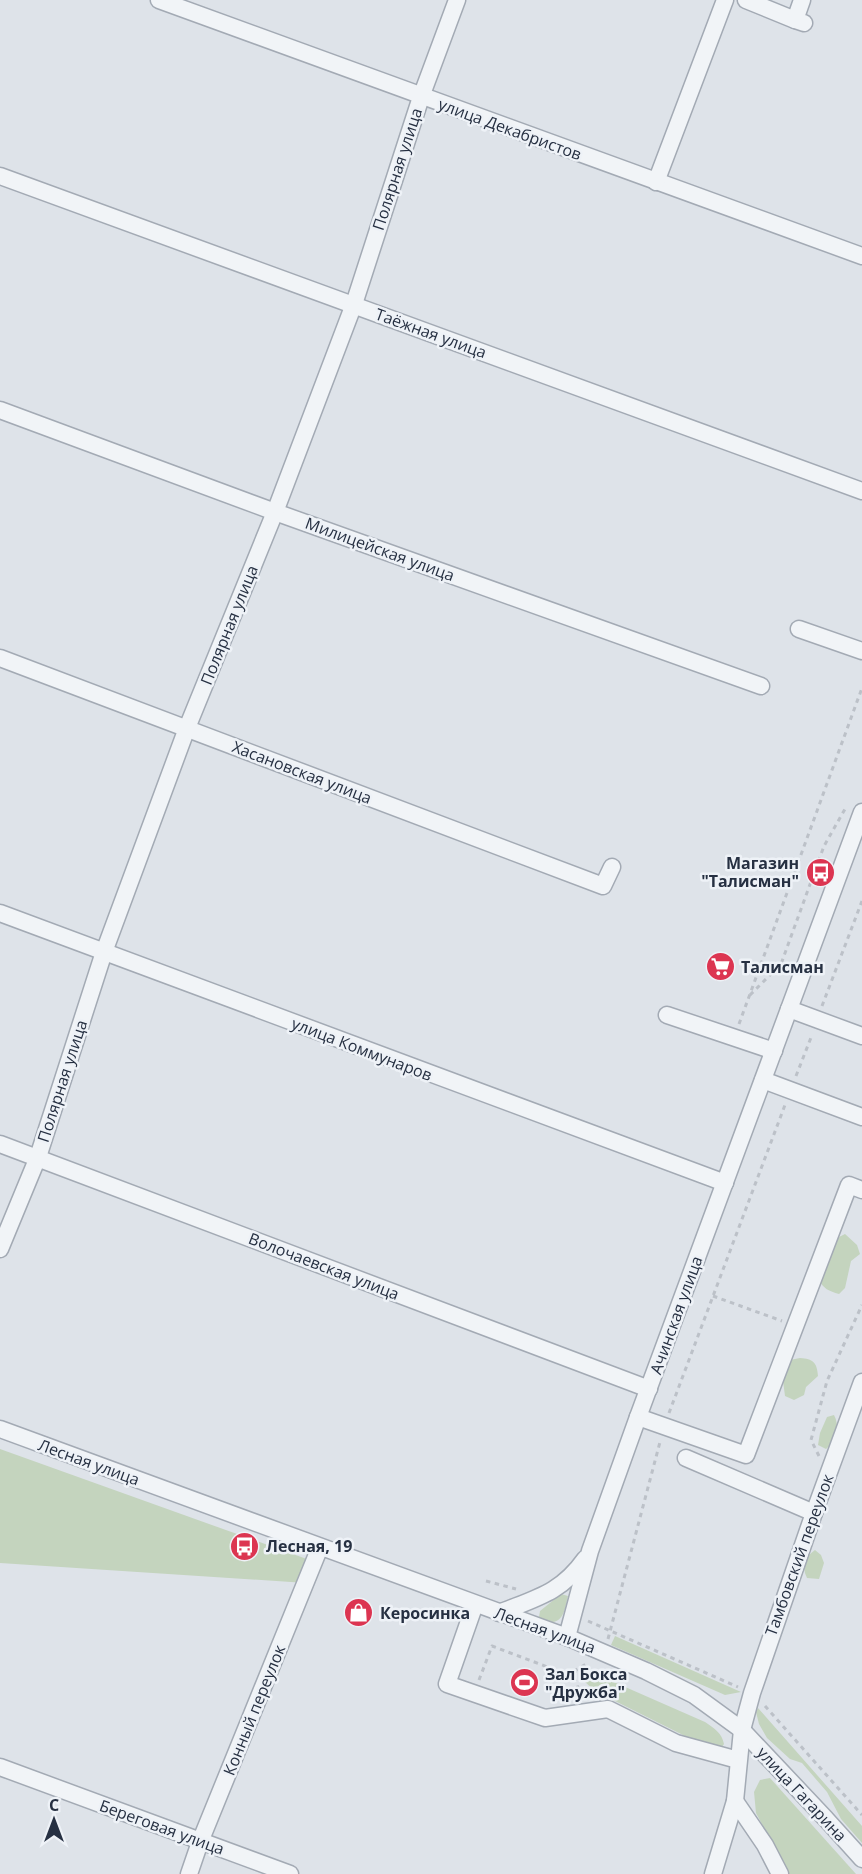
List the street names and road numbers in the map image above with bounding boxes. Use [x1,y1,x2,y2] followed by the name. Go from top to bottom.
[435,93,585,165] street label: улица Декабристов
[367,105,427,233] street label: Полярная улица
[372,303,490,363] street label: Таёжная улица
[302,512,458,586] street label: Милицейская улица
[195,562,263,688] street label: Полярная улица
[229,735,375,809] street label: Хасановская улица
[289,1012,435,1086] street label: улица Коммунаров
[32,1017,92,1145] street label: Полярная улица
[246,1227,402,1305] street label: Волочаевская улица
[644,1253,708,1377] street label: Ачинская улица
[35,1434,143,1490] street label: Лесная улица
[759,1470,839,1639] street label: Тамбовский переулок
[491,1602,599,1658] street label: Лесная улица
[218,1641,291,1779] street label: Конный переулок
[752,1742,852,1846] street label: улица Гагарина
[96,1794,228,1860] street label: Береговая улица

